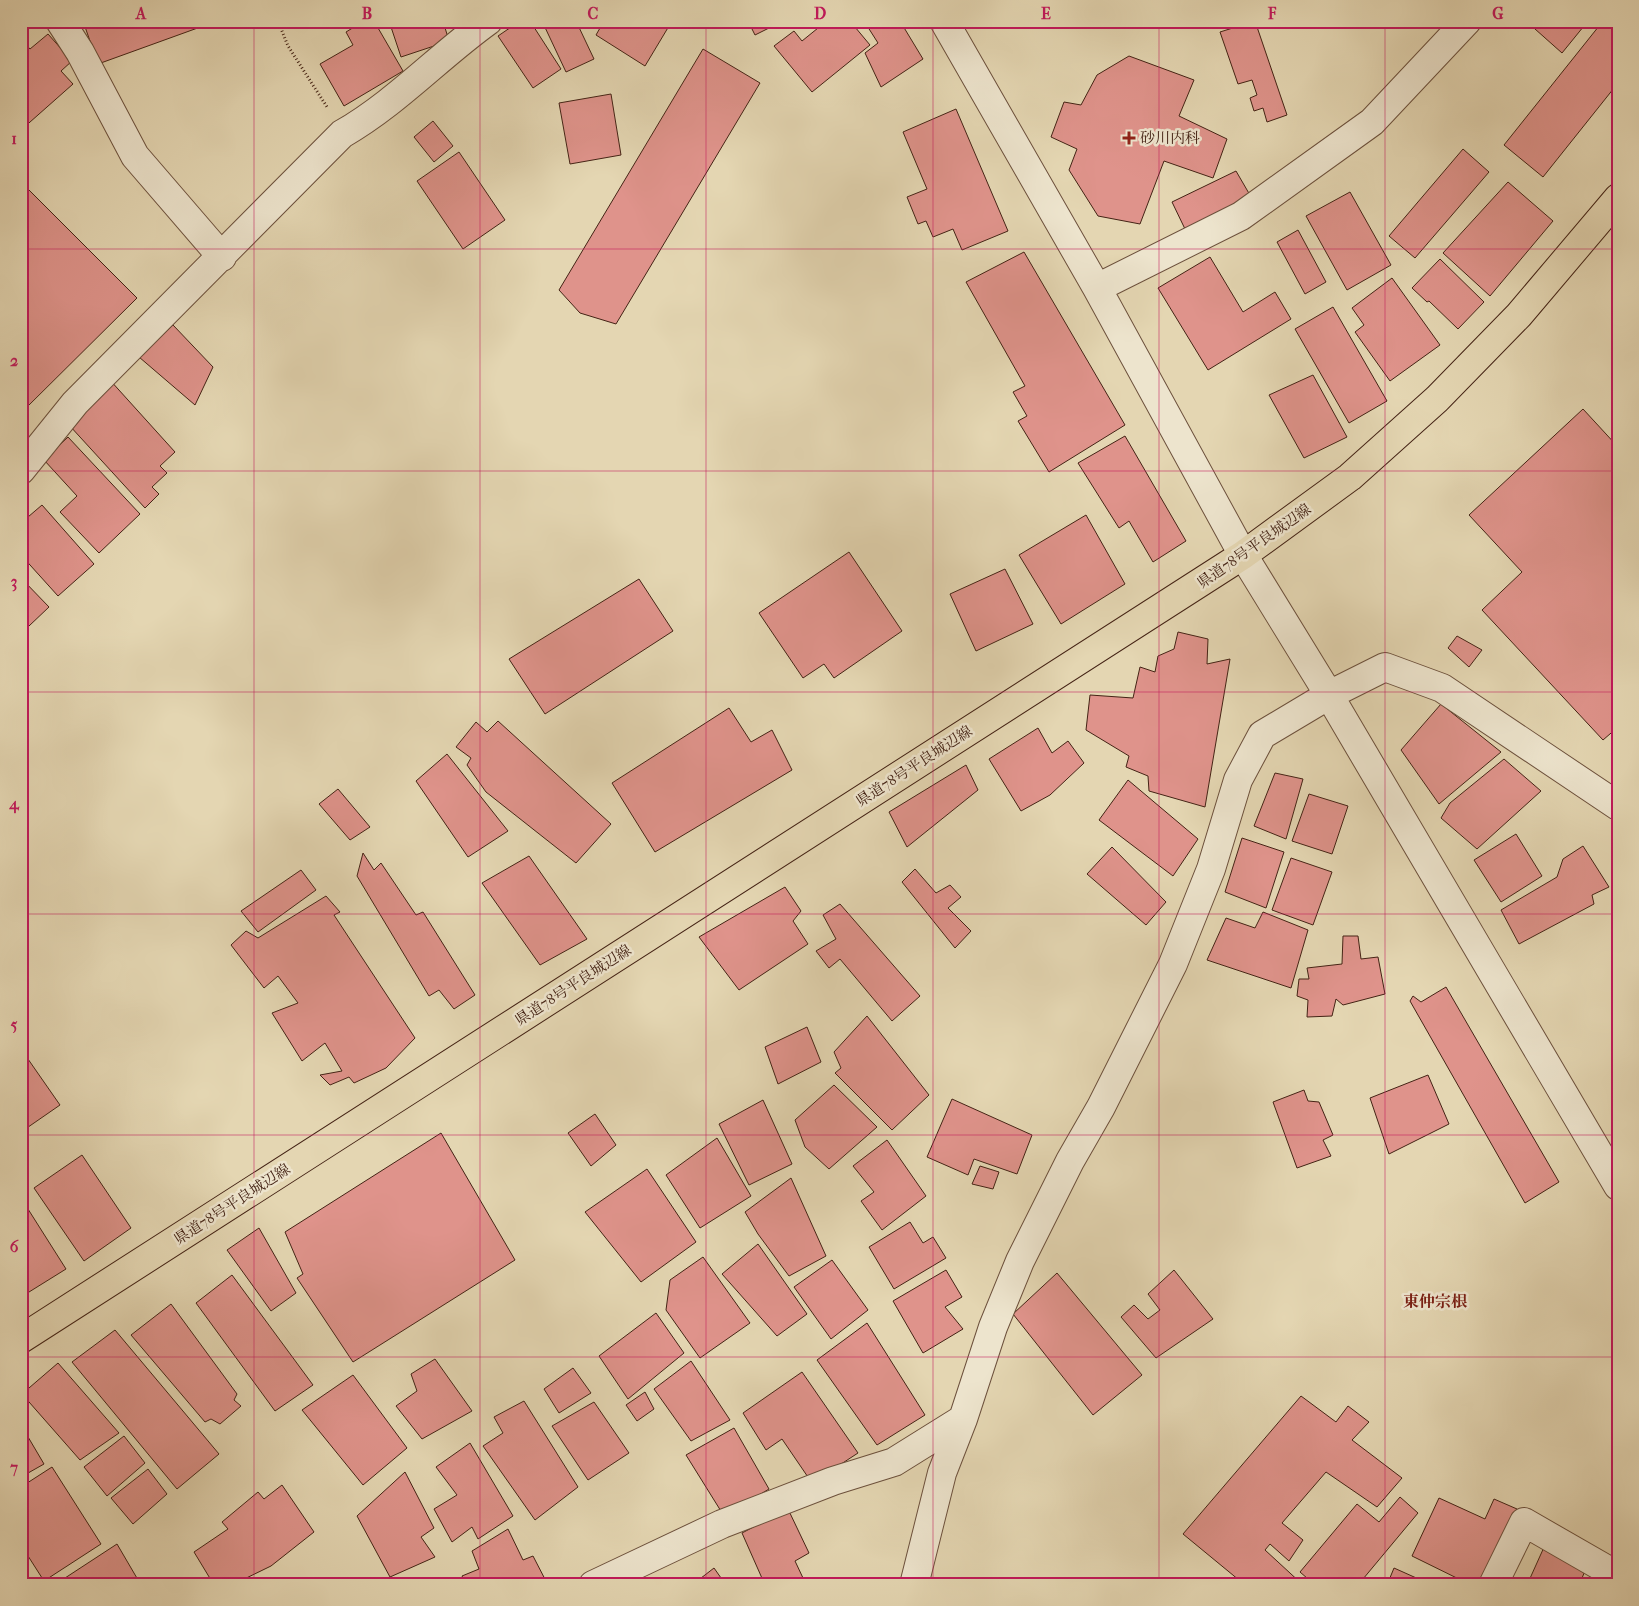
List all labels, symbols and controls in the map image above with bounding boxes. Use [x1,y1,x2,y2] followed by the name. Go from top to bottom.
[135,4,147,23] text: A
[362,4,372,23] text: B
[588,4,599,23] text: C
[814,4,826,23] text: D
[1041,4,1051,23] text: E
[1267,4,1277,23] text: F
[1492,4,1504,23] text: G
[11,129,17,148] text: 1
[1140,129,1200,147] place label: 砂川内科
[1122,131,1136,145] marker: 砂川内科
[10,351,18,370] text: 2
[1194,500,1314,592] street label: 県道78号平良城辺線
[11,572,17,592] text: 3
[853,722,975,810] street label: 県道78号平良城辺線
[8,794,20,814] text: 4
[512,941,634,1029] street label: 県道78号平良城辺線
[11,1015,18,1034] text: 5
[171,1160,293,1248] street label: 県道78号平良城辺線
[10,1237,19,1256] text: 6
[1403,1292,1468,1311] district label: 東仲宗根
[9,1458,18,1477] text: 7

